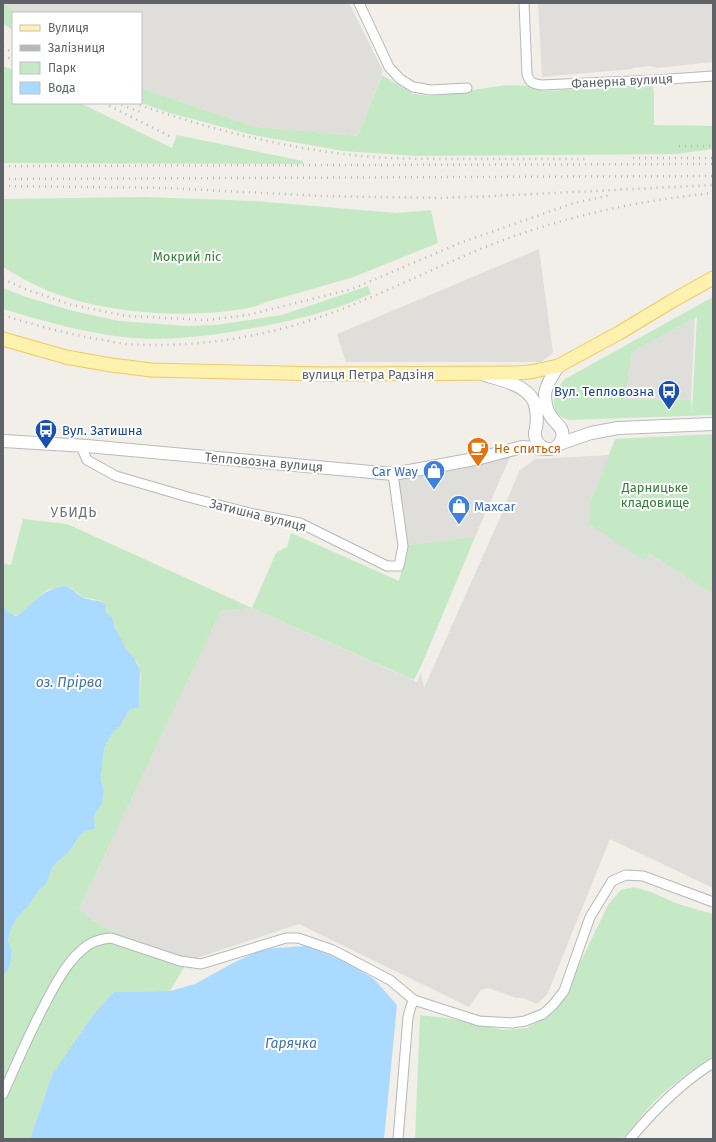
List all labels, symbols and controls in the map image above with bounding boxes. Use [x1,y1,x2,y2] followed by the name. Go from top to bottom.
[12,12,142,104] legend
[48,21,89,35] text: Вулиця
[48,41,105,55] text: Залізниця
[48,61,77,75] text: Парк
[571,71,673,91] street label: Фанерна вулиця
[48,81,75,95] text: Вода
[153,249,221,264] park label: Мокрий ліс
[302,367,434,382] street label: вулиця Петра Радзіня
[656,378,682,411] bus stop icon: Вул. Тепловозна
[554,384,654,399] place label: Вул. Тепловозна
[33,417,59,450] bus stop icon: Вул. Затишна
[62,423,143,438] place label: Вул. Затишна
[465,435,491,468] cafe icon: Не спиться
[494,441,561,456] place label: Не спиться
[204,449,324,475] street label: Тепловозна вулиця
[421,458,447,491] shop icon: Car Way
[372,464,419,479] place label: Car Way
[621,480,689,510] park label: Дарницьке кладовище
[446,493,472,526] shop icon: Maxcar
[208,496,308,534] street label: Затишна вулиця
[474,499,516,514] place label: Maxcar
[51,504,97,521] district label: УБИДЬ
[36,674,102,691] water label: оз. Прірва
[265,1035,317,1052] water label: Гарячка

